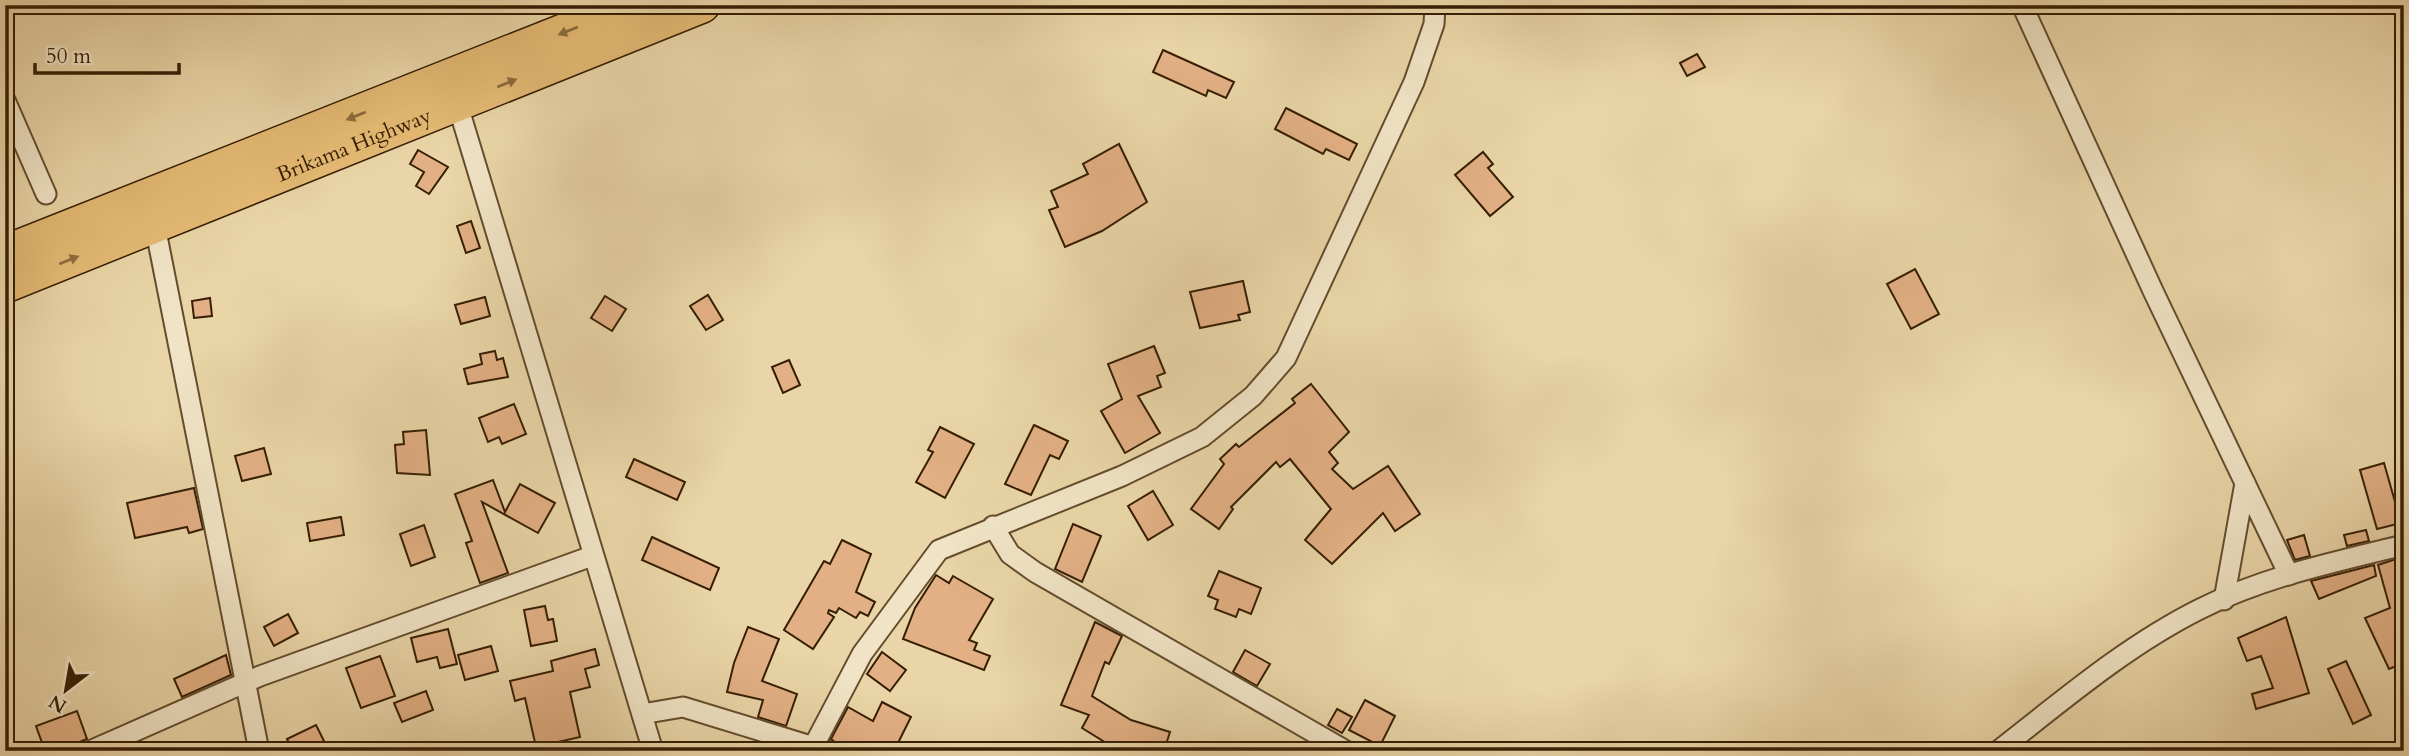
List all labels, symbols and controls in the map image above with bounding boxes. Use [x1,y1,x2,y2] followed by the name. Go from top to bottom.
[557,25,578,36] one-way arrow
[35,32,178,76] scale bar
[46,42,91,71] text: 50 m
[496,78,517,89] one-way arrow
[272,101,436,189] street label: Brikama Highway
[346,110,367,121] one-way arrow
[58,254,79,265] one-way arrow
[32,654,102,724] north arrow
[44,688,72,719] text: N

